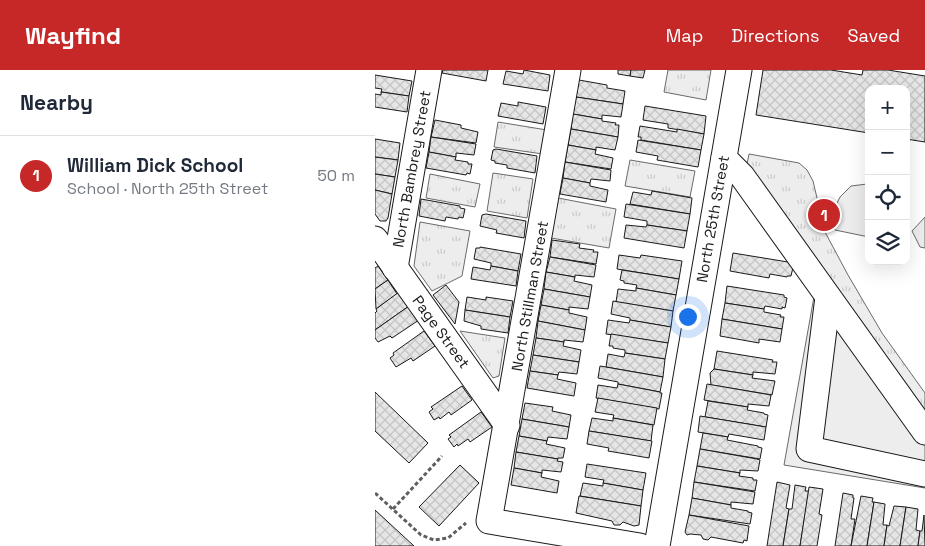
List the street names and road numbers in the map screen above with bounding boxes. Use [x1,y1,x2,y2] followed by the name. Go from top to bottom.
[388,89,435,249] street label: North Bambrey Street
[692,154,733,284] street label: North 25th Street
[507,219,552,373] street label: North Stillman Street
[409,292,474,372] street label: Page Street

